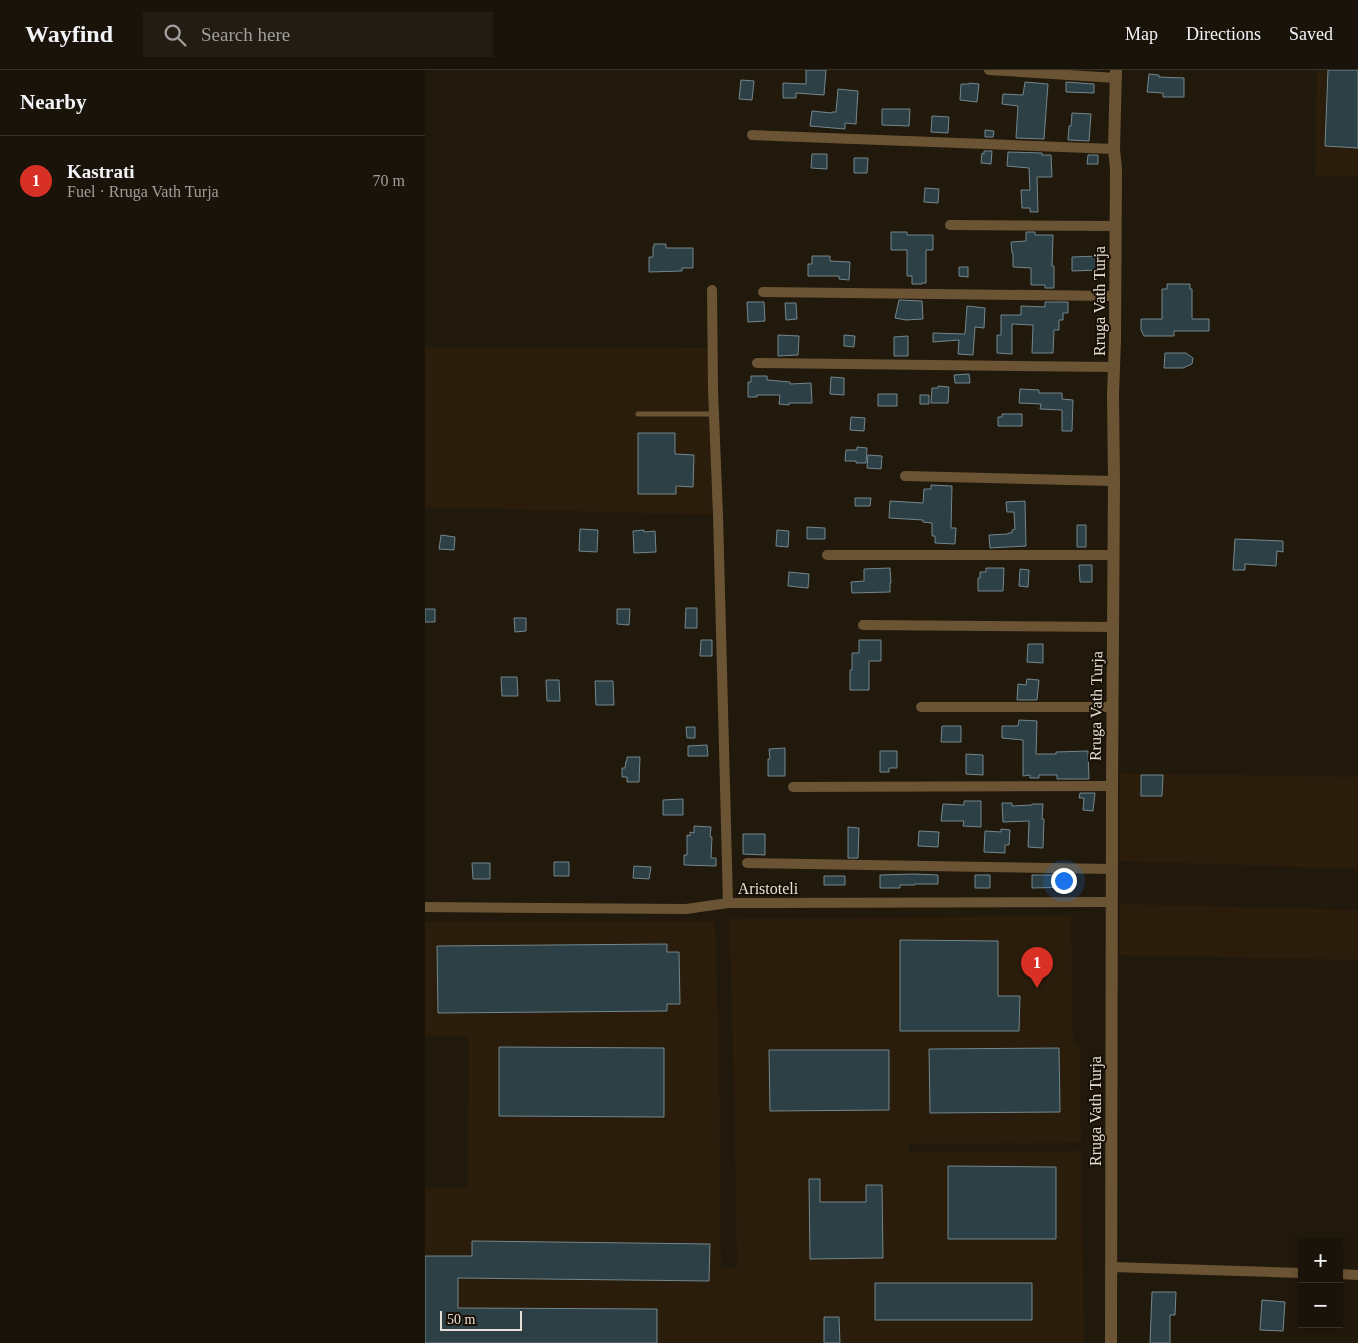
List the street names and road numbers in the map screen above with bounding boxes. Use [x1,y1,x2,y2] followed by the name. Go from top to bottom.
[1091,246,1109,356] street label: Rruga Vath Turja
[1087,651,1106,761] street label: Rruga Vath Turja
[738,880,799,897] street label: Aristoteli
[1087,1056,1105,1166] street label: Rruga Vath Turja

